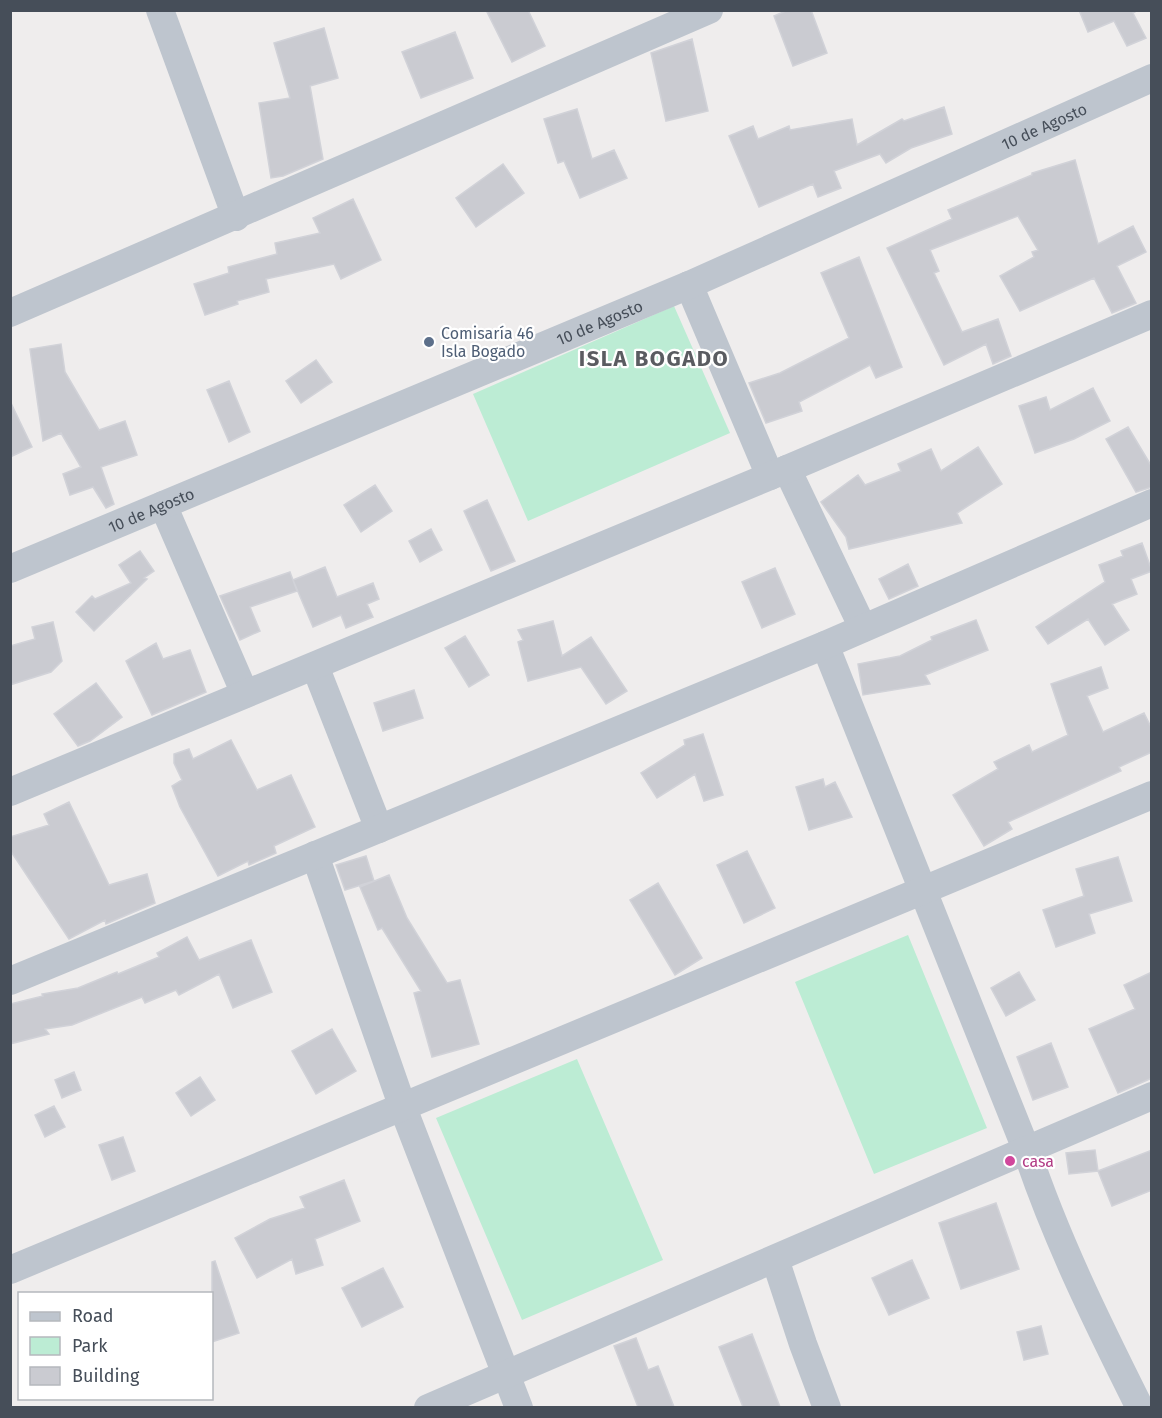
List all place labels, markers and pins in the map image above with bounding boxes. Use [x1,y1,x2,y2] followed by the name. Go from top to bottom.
[441,324,534,361] place label: Comisaría 46 Isla Bogado
[422,335,436,349] marker: Comisaría 46 Isla Bogado
[1022,1152,1054,1171] place label: casa
[1003,1154,1017,1168] marker: casa

